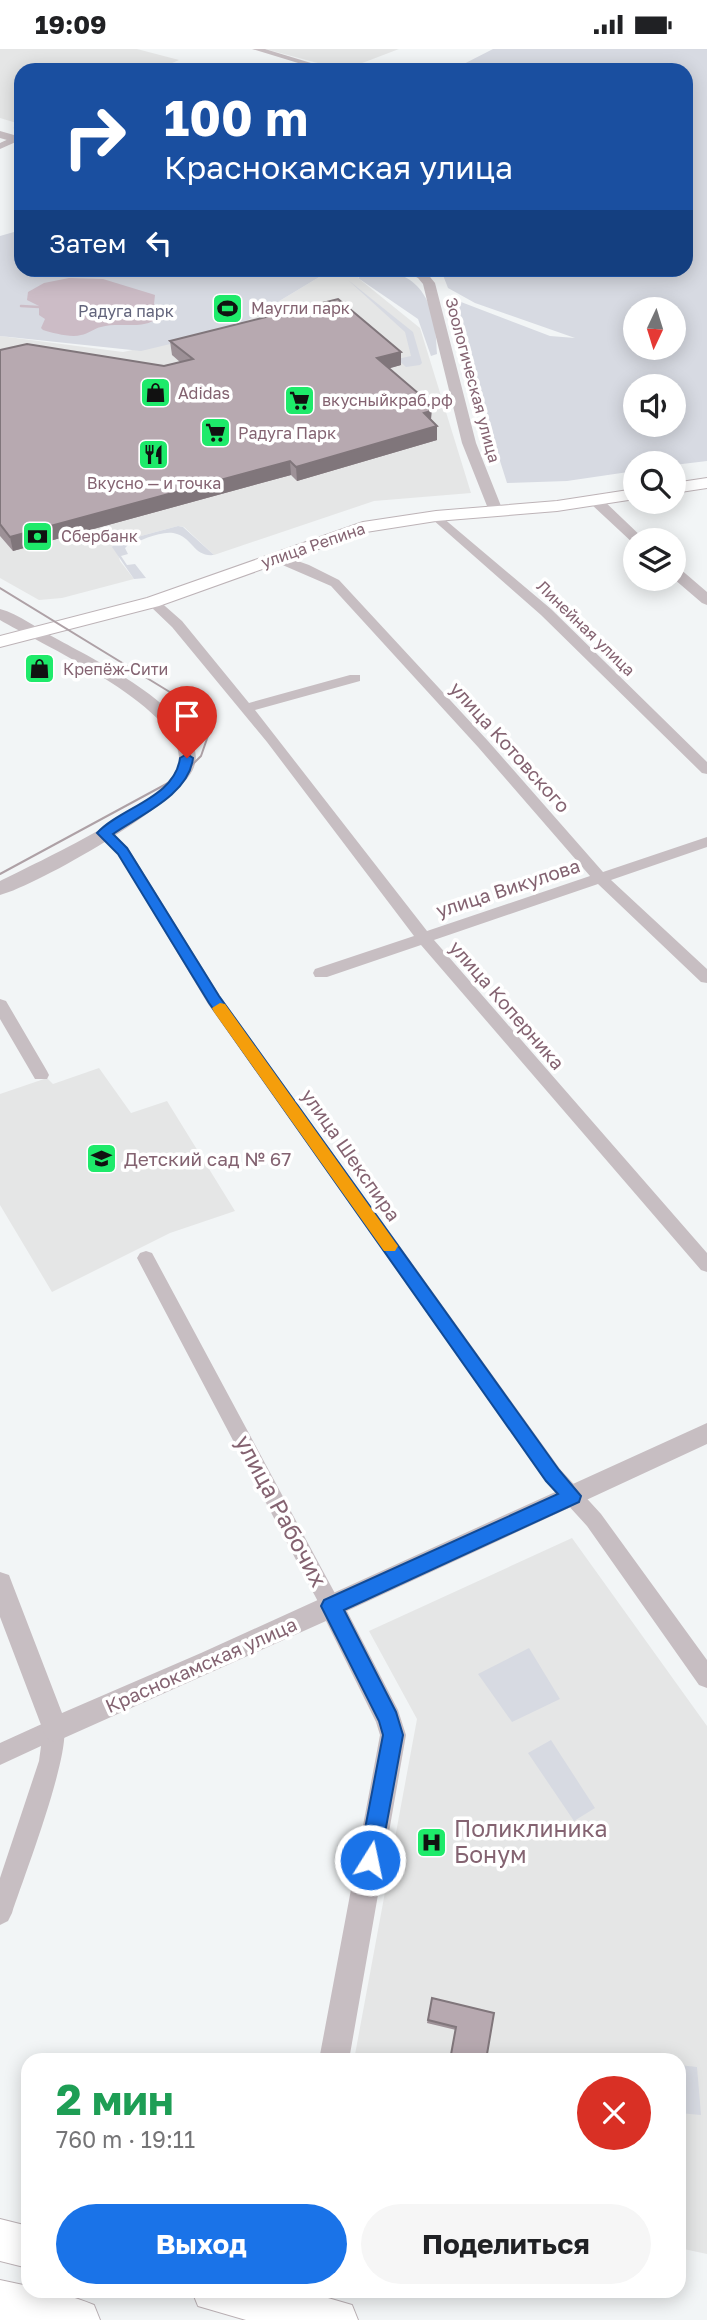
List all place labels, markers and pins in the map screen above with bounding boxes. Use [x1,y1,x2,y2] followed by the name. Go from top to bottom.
[211,291,245,325] sports icon: Маугли парк
[251,298,350,318] place label: Маугли парк
[138,376,172,410] shop icon: Adidas
[178,383,230,403] place label: Adidas
[282,383,316,417] supermarket icon: вкусныйкраб.рф
[322,390,453,410] place label: вкусныйкраб.рф
[198,416,232,450] supermarket icon: Радуга Парк
[238,423,336,443] place label: Радуга Парк
[137,437,171,471] restaurant icon: Вкусно — и точка
[87,473,221,493] place label: Вкусно — и точка
[21,519,55,553] bank icon: Сбербанк
[61,526,138,546] place label: Сбербанк
[23,652,57,686] shop icon: Крепёж-Сити
[63,659,168,679] place label: Крепёж-Сити
[157,686,217,758] pin
[84,1142,118,1176] school or university icon: Детский сад № 67
[124,1147,291,1170] place label: Детский сад № 67
[454,1814,608,1868] place label: Поликлиника Бонум
[414,1825,448,1859] hospital icon: Поликлиника Бонум

